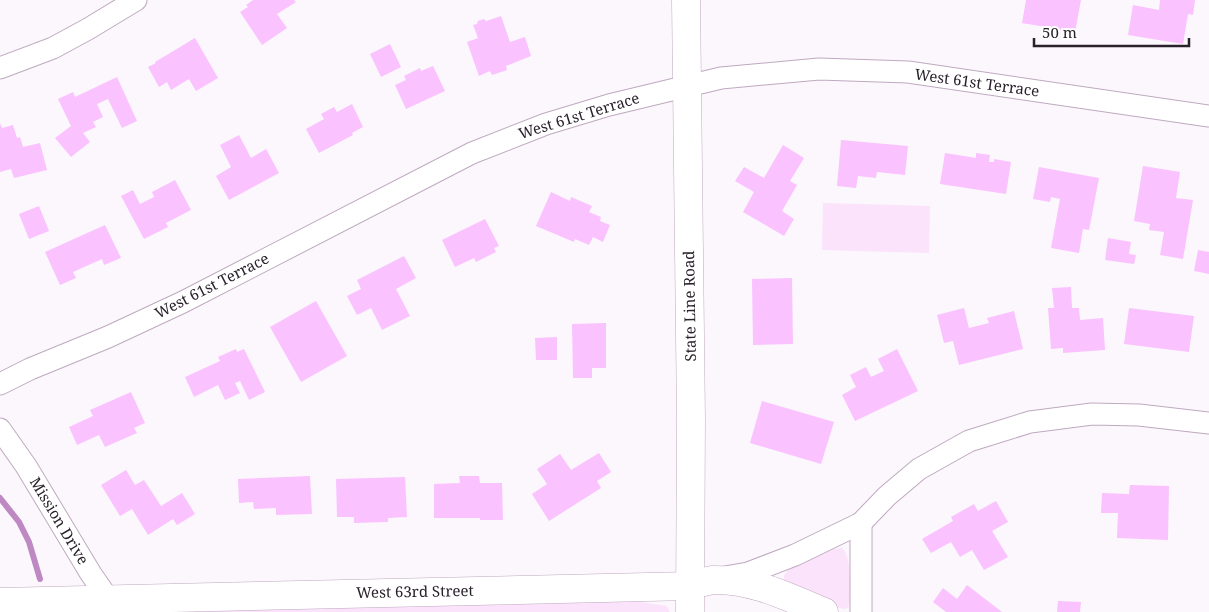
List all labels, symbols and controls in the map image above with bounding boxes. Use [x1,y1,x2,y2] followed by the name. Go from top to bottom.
[1034,15,1189,47] scale bar
[1042,22,1077,42] text: 50 m
[914,63,1041,101] street label: West 61st Terrace
[516,87,642,143] street label: West 61st Terrace
[151,248,272,323] street label: West 61st Terrace
[678,250,700,362] street label: State Line Road
[26,473,94,568] street label: Mission Drive
[356,580,474,602] street label: West 63rd Street

